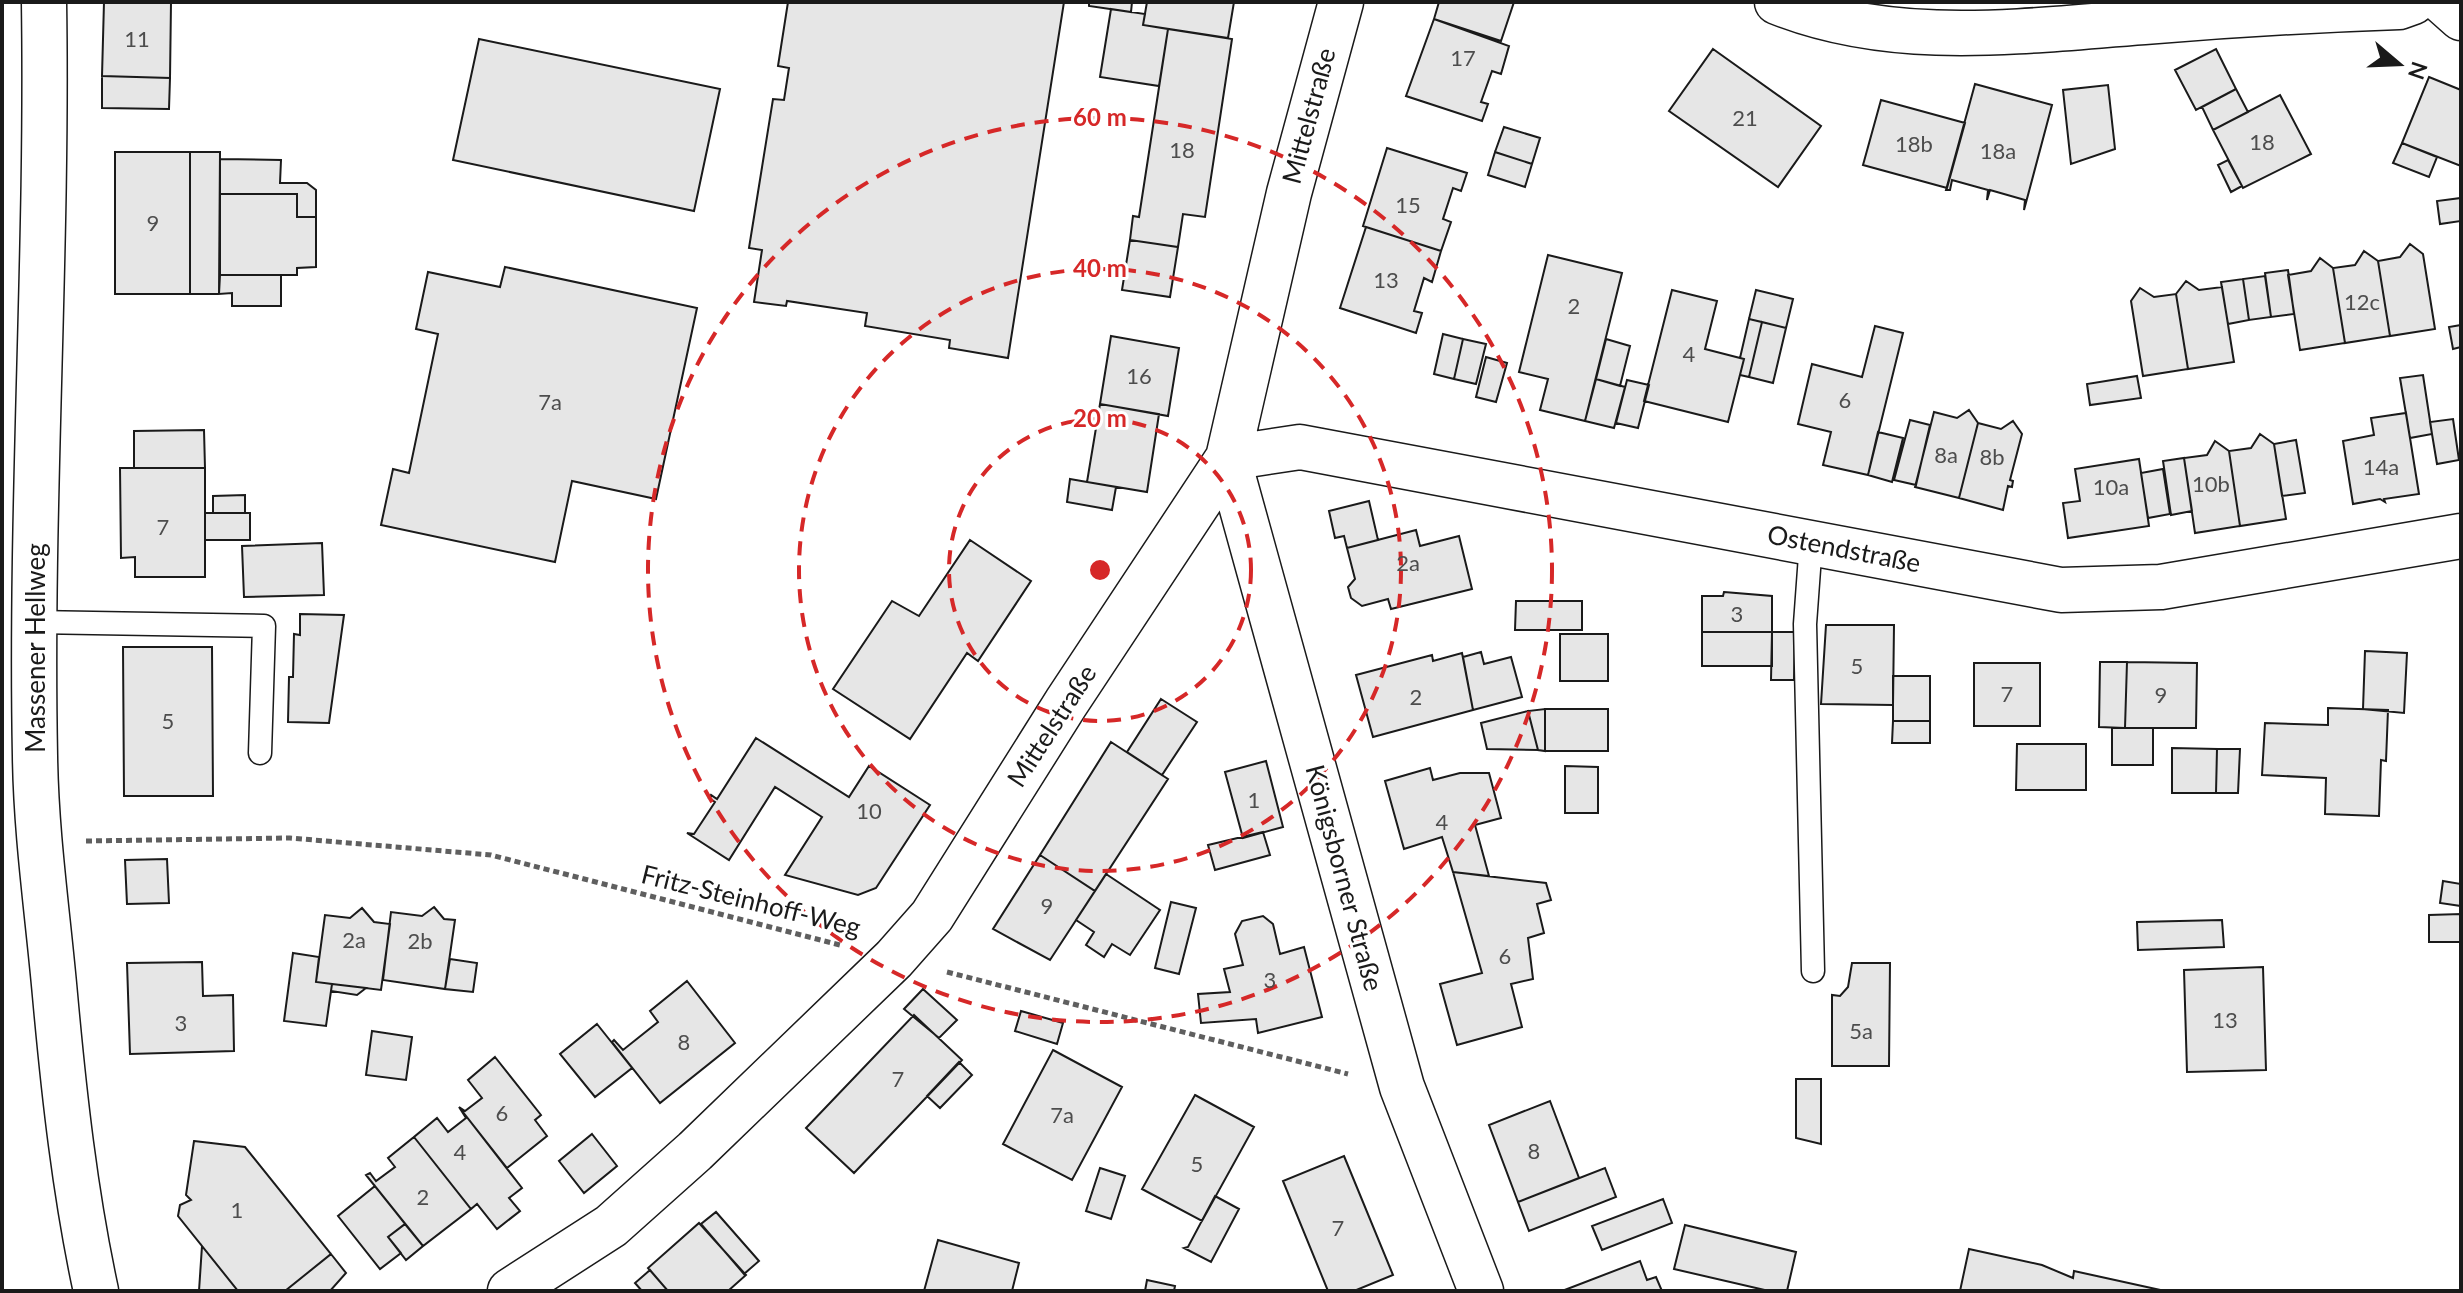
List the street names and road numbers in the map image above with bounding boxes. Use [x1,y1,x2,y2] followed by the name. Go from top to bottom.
[1275,44,1342,187] street label: Mittelstraße
[1765,517,1924,579] street label: Ostendstraße
[19,543,51,753] street label: Massener Hellweg
[1000,658,1103,793] street label: Mittelstraße
[1299,761,1391,994] street label: Königsborner Straße
[638,857,864,943] street label: Fritz-Steinhoff-Weg

